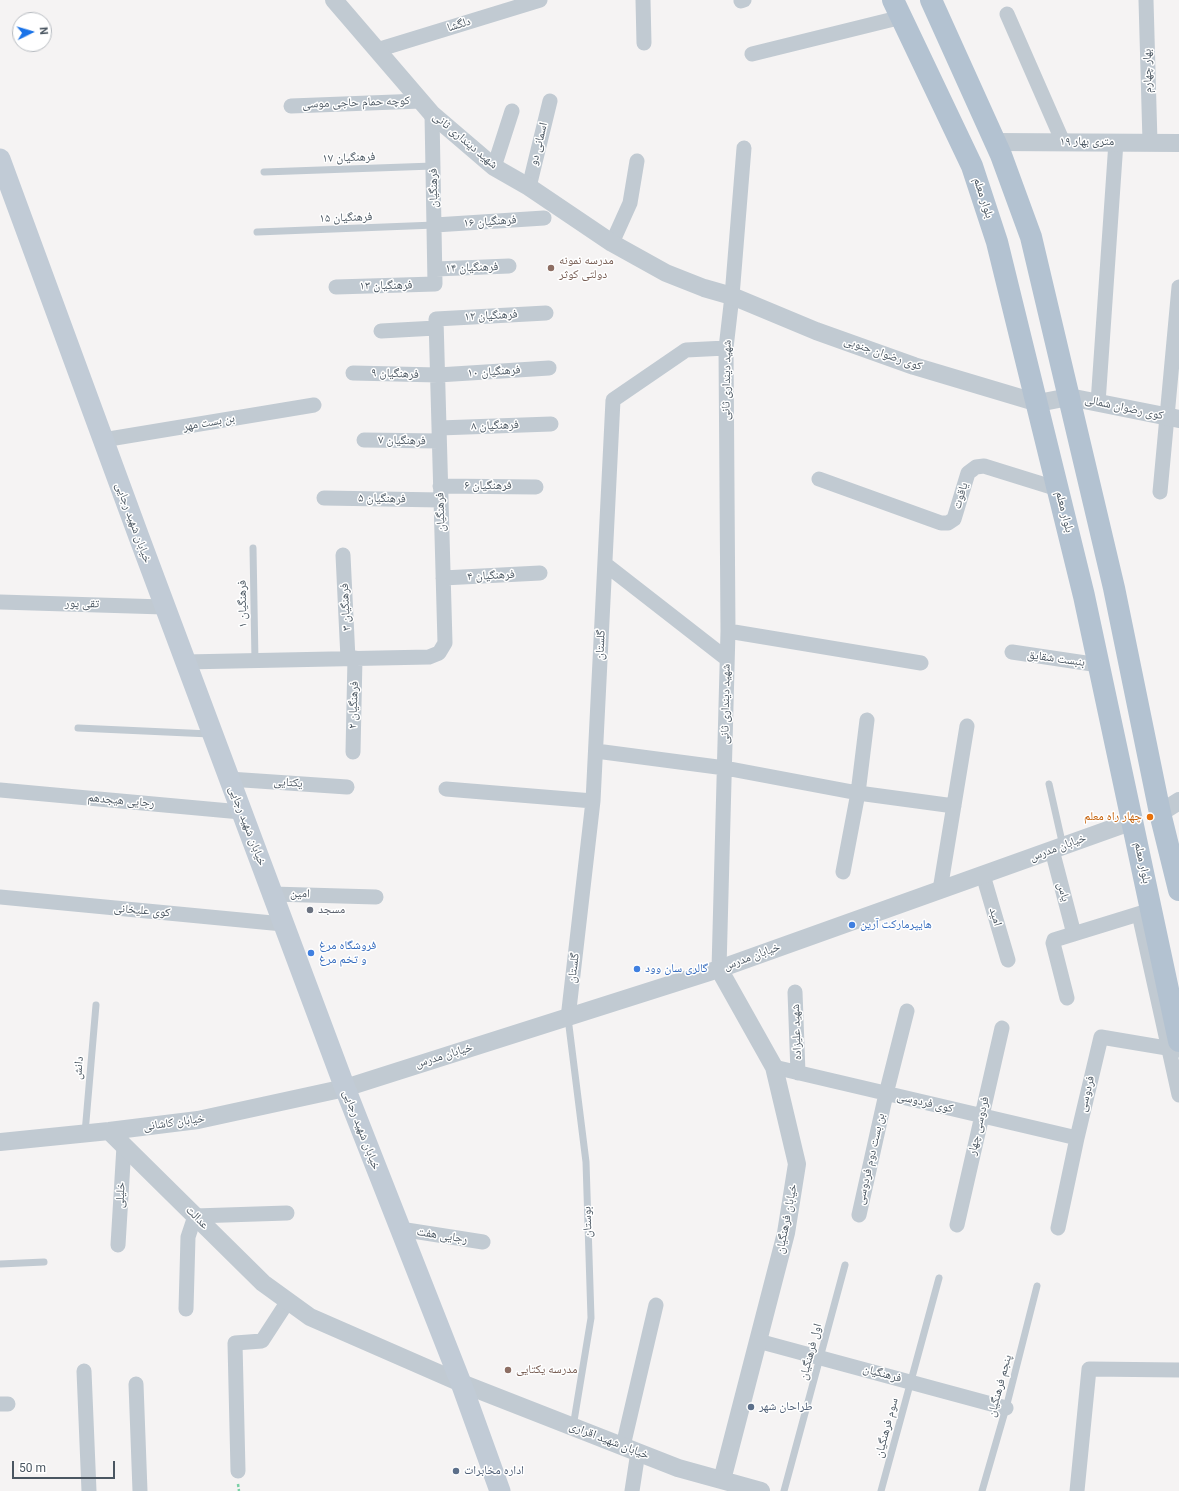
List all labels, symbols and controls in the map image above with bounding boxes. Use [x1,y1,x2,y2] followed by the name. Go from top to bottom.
[12,12,52,52] north arrow
[445,15,473,35] street label: دلگشا
[37,27,50,35] text: N
[1140,49,1156,93] street label: بهار چهارم
[302,94,410,112] street label: کوچه حمام حاجی موسی
[430,110,500,172] street label: شهید دینداری ثانی
[527,121,551,167] street label: اسمانی دو
[1060,135,1114,149] street label: ۱۹ متری بهار
[322,150,376,166] street label: فرهنگیان ۱۷
[426,168,442,208] street label: فرهنگیان
[970,176,996,220] street label: بلوار معلم
[319,210,373,226] street label: فرهنگیان ۱۵
[463,213,517,231] street label: فرهنگیان ۱۶
[559,254,614,282] place label: مدرسه نمونه دولتی کوثر
[445,260,499,276] street label: فرهنگیان ۱۴
[546,263,556,273] marker: مدرسه نمونه دولتی کوثر
[359,278,413,294] street label: فرهنگیان ۱۳
[464,307,518,325] street label: فرهنگیان ۱۲
[842,334,924,374] street label: کوی رضوان جنوبی
[719,340,735,420] street label: شهید دینداری ثانی
[467,363,521,381] street label: فرهنگیان ۱۰
[371,366,419,382] street label: فرهنگیان ۹
[1083,393,1165,423] street label: کوی رضوان شمالی
[182,411,236,435] street label: بن بست مهر
[471,418,519,434] street label: فرهنگیان ۸
[378,433,426,449] street label: فرهنگیان ۷
[464,479,512,493] street label: فرهنگیان ۶
[112,481,154,565] street label: خیابان شهید رجایی
[950,481,972,511] street label: یاقوت
[1052,490,1076,534] street label: بلوار معلم
[358,491,406,507] street label: فرهنگیان ۵
[433,492,449,532] street label: فرهنگیان
[467,568,515,584] street label: فرهنگیان ۴
[235,580,251,628] street label: فرهنگیان ۱
[338,583,354,631] street label: فرهنگیان ۳
[65,597,99,611] street label: تقی پور
[593,630,609,660] street label: گلستان
[1026,648,1086,670] street label: بنبست شقایق
[718,664,734,744] street label: شهید دینداری ثانی
[346,681,362,729] street label: فرهنگیان ۲
[273,775,303,791] street label: یکتایی
[225,784,269,868] street label: خیابان شهید رجایی
[87,791,155,811] street label: رجایی هیجدهم
[1084,810,1142,824] place label: چهار راه معلم
[1145,812,1155,822] marker: چهار راه معلم
[1028,831,1088,865] street label: خیابان مدرس
[1131,841,1153,885] street label: بلوار معلم
[1054,881,1072,903] street label: یاس
[290,886,310,902] street label: امین
[113,901,171,921] street label: کوی علیخانی
[318,903,345,917] place label: مسجد
[305,905,315,915] marker: مسجد
[985,906,1005,928] street label: امید
[860,918,932,932] place label: هایپرمارکت آرین
[847,920,857,930] marker: هایپرمارکت آرین
[319,939,376,967] place label: فروشگاه مرغ و تخم مرغ
[722,940,782,974] street label: خیابان مدرس
[306,948,316,958] marker: فروشگاه مرغ و تخم مرغ
[565,952,583,984] street label: گلستان
[645,962,708,976] place label: گالری سان وود
[632,964,642,974] marker: گالری سان وود
[789,1004,805,1060] street label: شهید علیزاده
[414,1040,474,1072] street label: خیابان مدرس
[71,1056,87,1080] street label: دانش
[1076,1074,1098,1114] street label: فردوسی
[339,1088,383,1172] street label: خیابان شهید رجایی
[895,1090,955,1116] street label: کوی فردوسی
[965,1095,993,1157] street label: فردوسی چهار
[142,1112,206,1134] street label: خیابان کاشانی
[853,1112,889,1206] street label: بن بست دوم فردوسی
[113,1182,129,1208] street label: خلیلی
[773,1183,801,1255] street label: خیابان فرهنگیان
[182,1203,212,1233] street label: عدالت
[580,1206,596,1238] street label: بوستان
[416,1225,468,1247] street label: رجایی هفت
[797,1322,825,1382] street label: اول فرهنگیان
[985,1353,1015,1419] street label: پنجم فرهنگیان
[861,1362,903,1386] street label: فرهنگیان
[516,1363,577,1377] place label: مدرسه یکتایی
[503,1365,513,1375] marker: مدرسه یکتایی
[872,1396,902,1460] street label: سوم فرهنگیان
[759,1400,813,1414] place label: طراحان شهر
[746,1402,756,1412] marker: طراحان شهر
[567,1419,651,1463] street label: خیابان شهید اقراری
[14,1453,117,1479] scale bar
[19,1461,46,1475] text: 50 m
[464,1464,524,1478] place label: اداره مخابرات
[451,1466,461,1476] marker: اداره مخابرات

